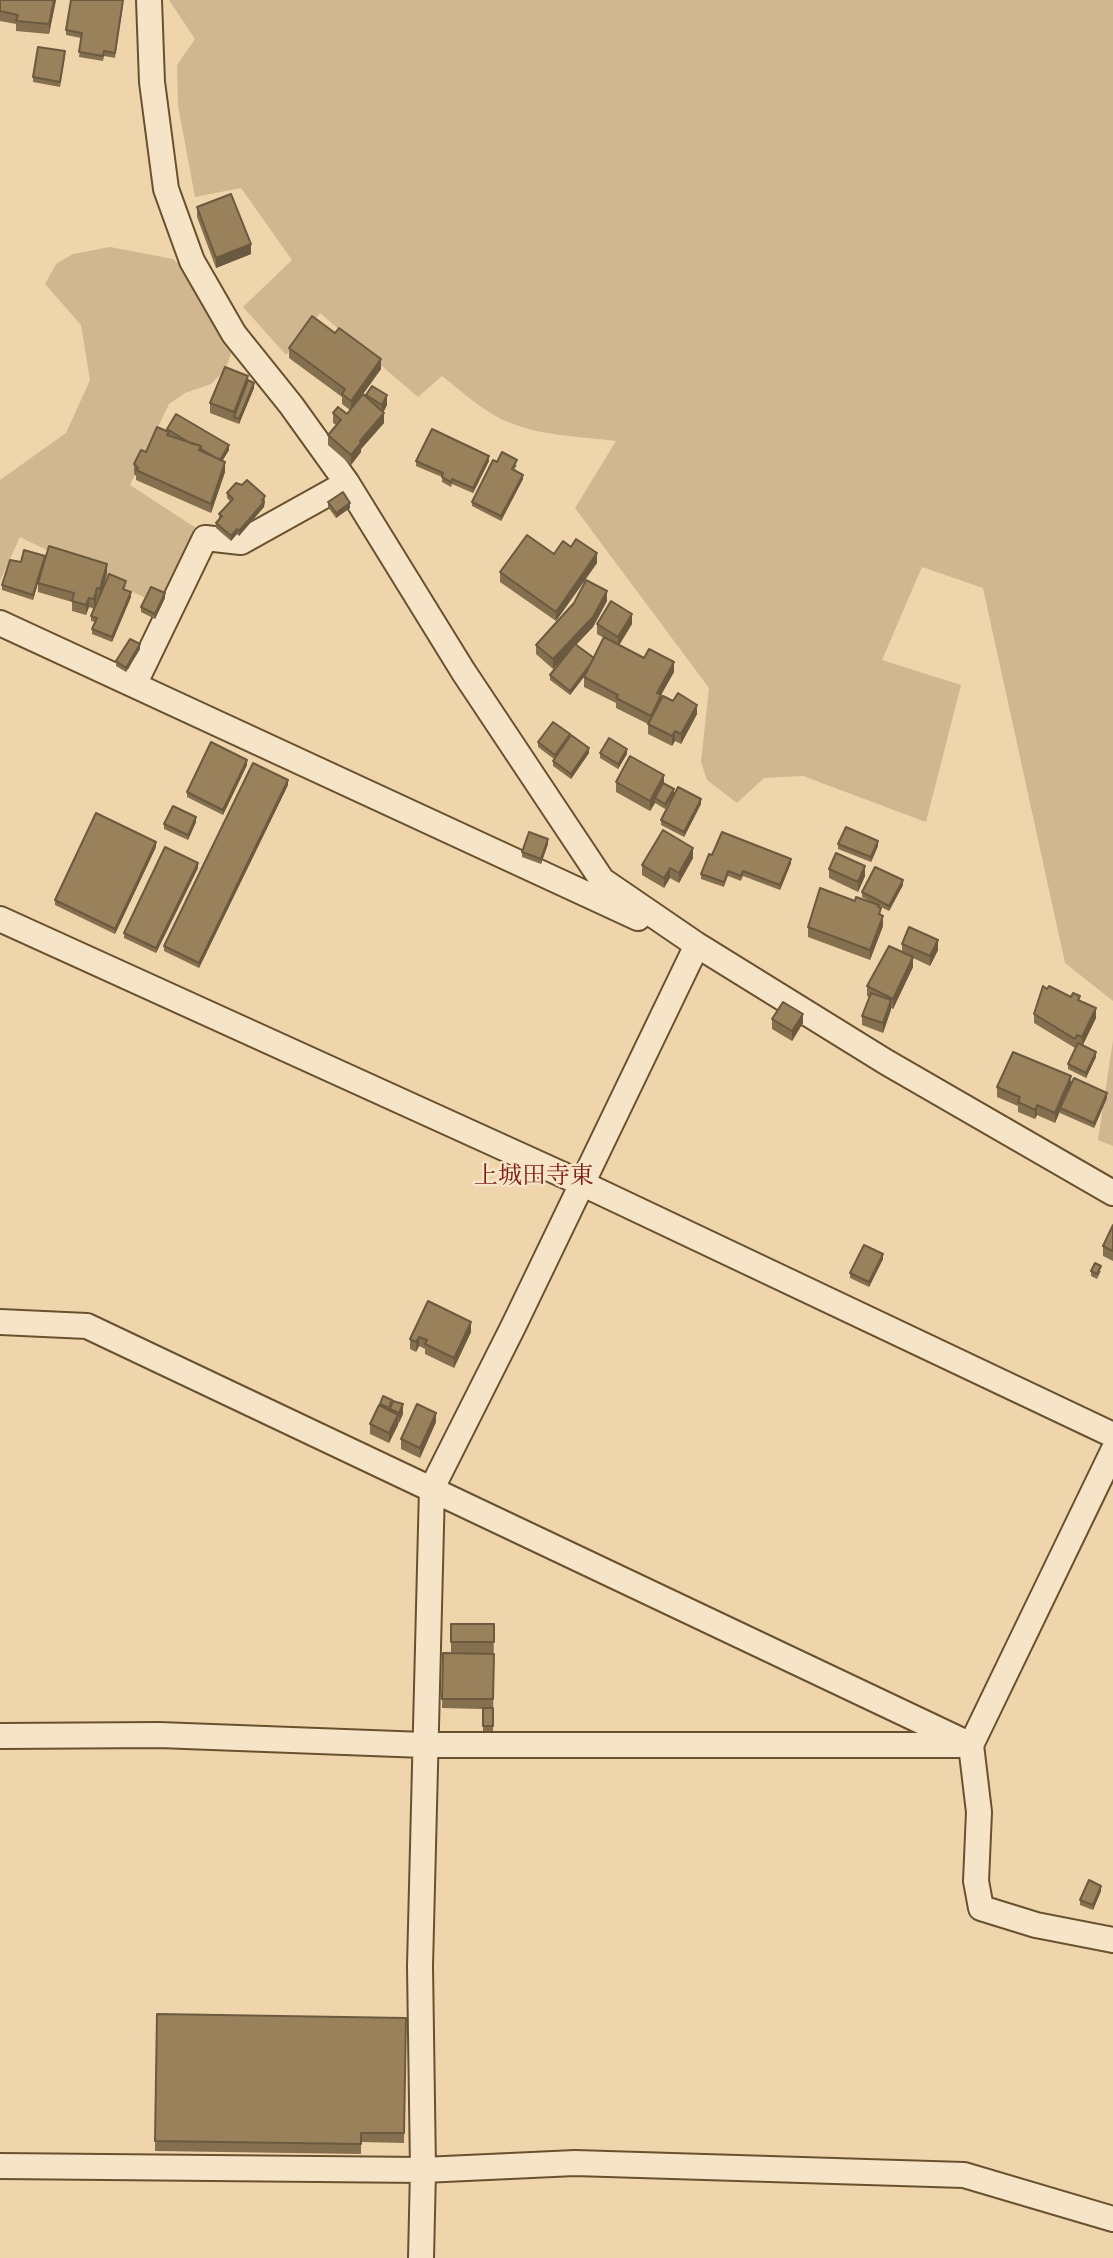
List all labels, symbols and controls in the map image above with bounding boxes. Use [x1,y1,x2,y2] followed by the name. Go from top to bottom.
[474,1163,594,1191] district label: 上城田寺東

